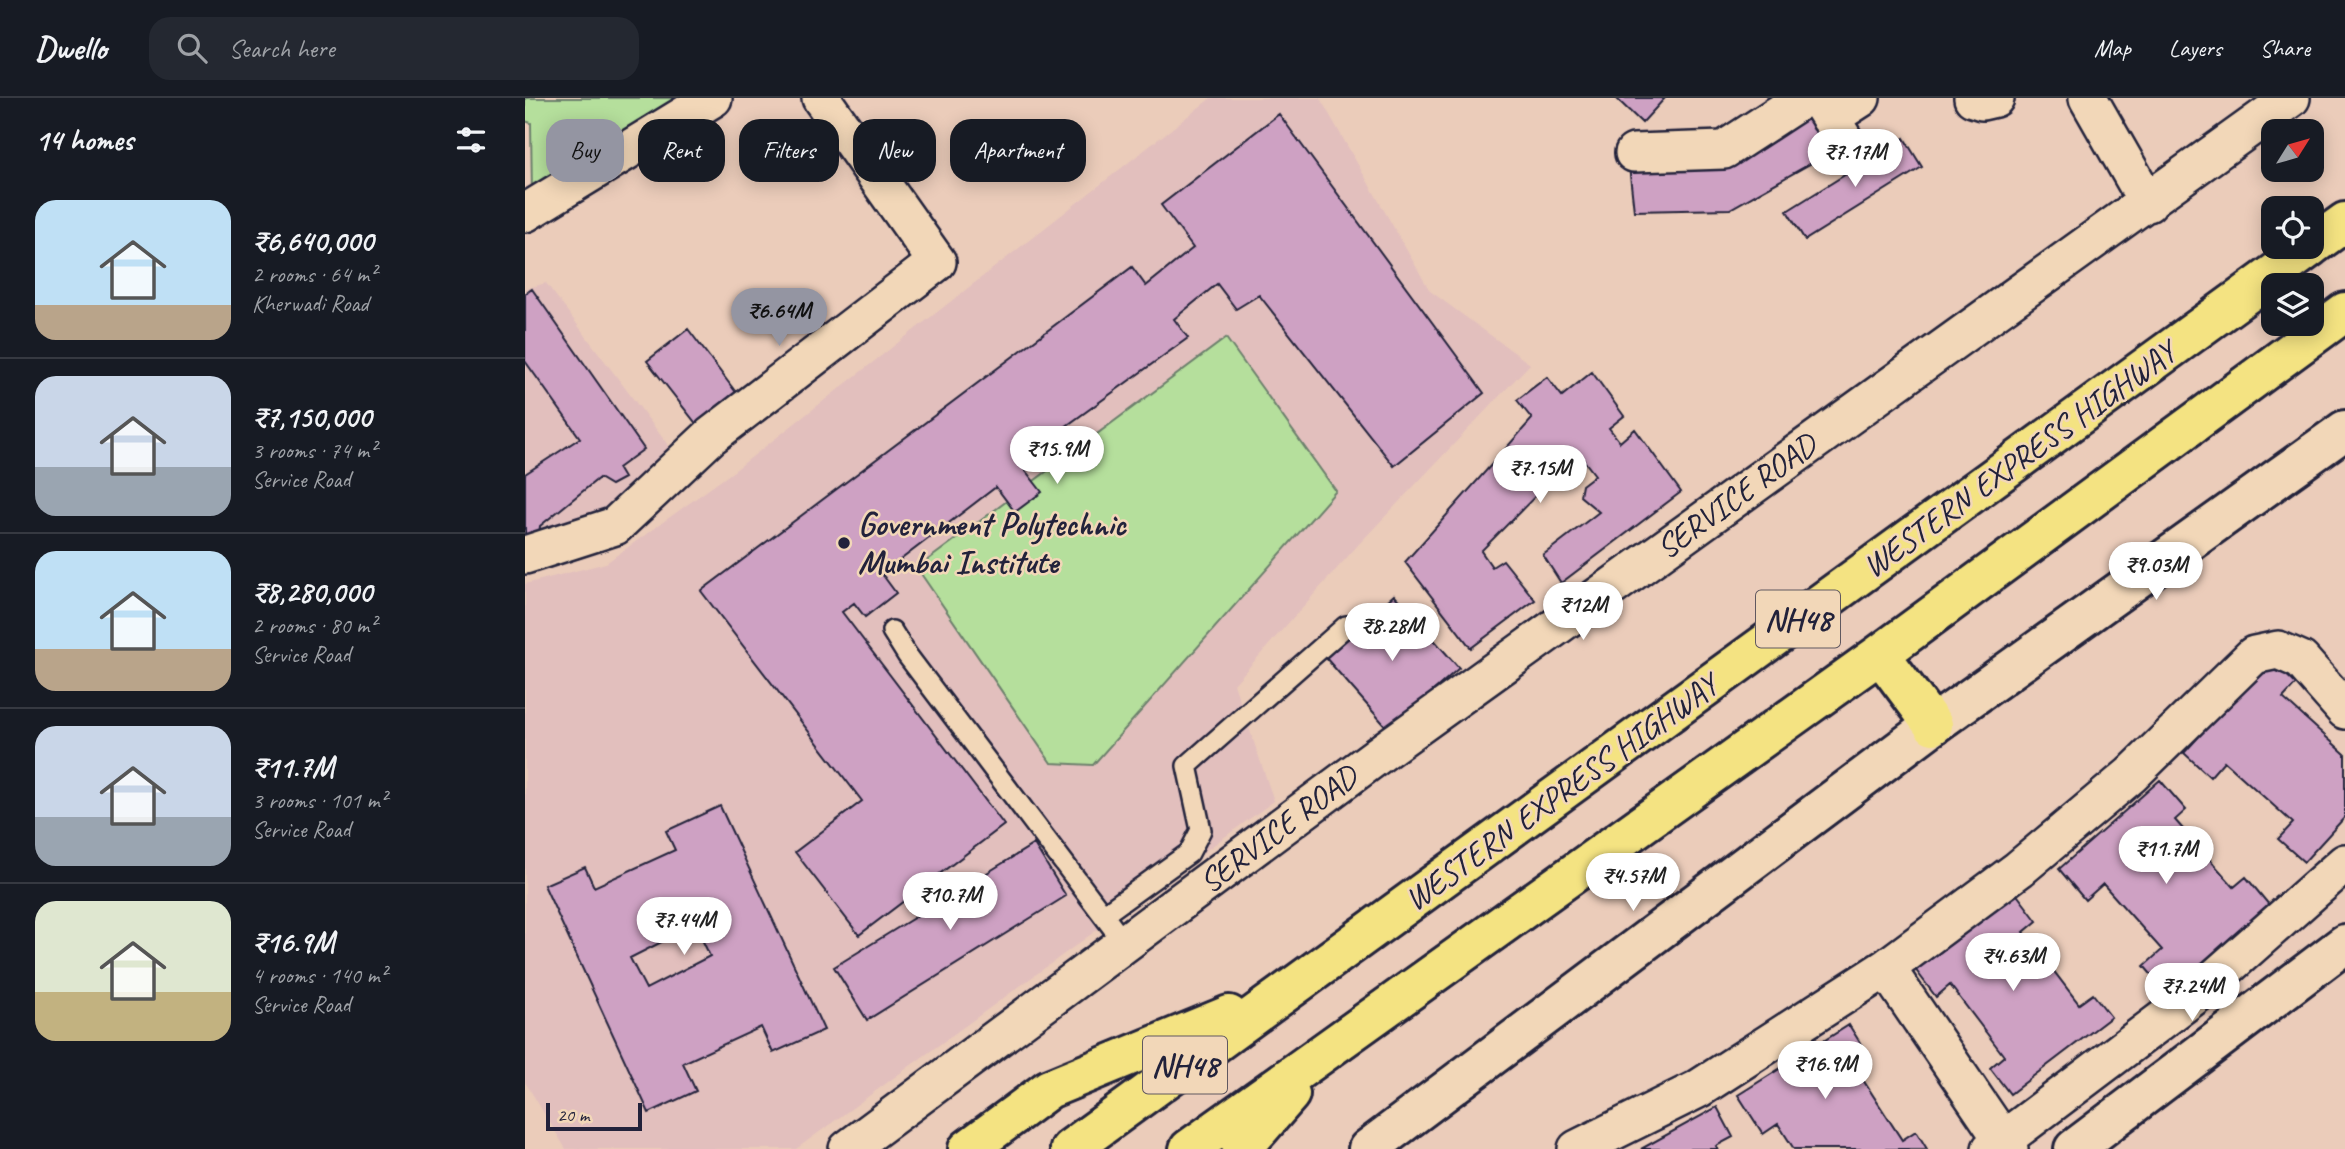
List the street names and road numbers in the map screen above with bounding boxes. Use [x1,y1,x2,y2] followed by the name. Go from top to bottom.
[1854,329,2188,587] street label: WESTERN EXPRESS HIGHWAY
[1648,422,1827,568] street label: SERVICE ROAD
[1756,590,1840,648] road number: NH48
[1396,662,1730,920] street label: WESTERN EXPRESS HIGHWAY
[1190,754,1368,902] street label: SERVICE ROAD
[1143,1036,1227,1094] road number: NH48

